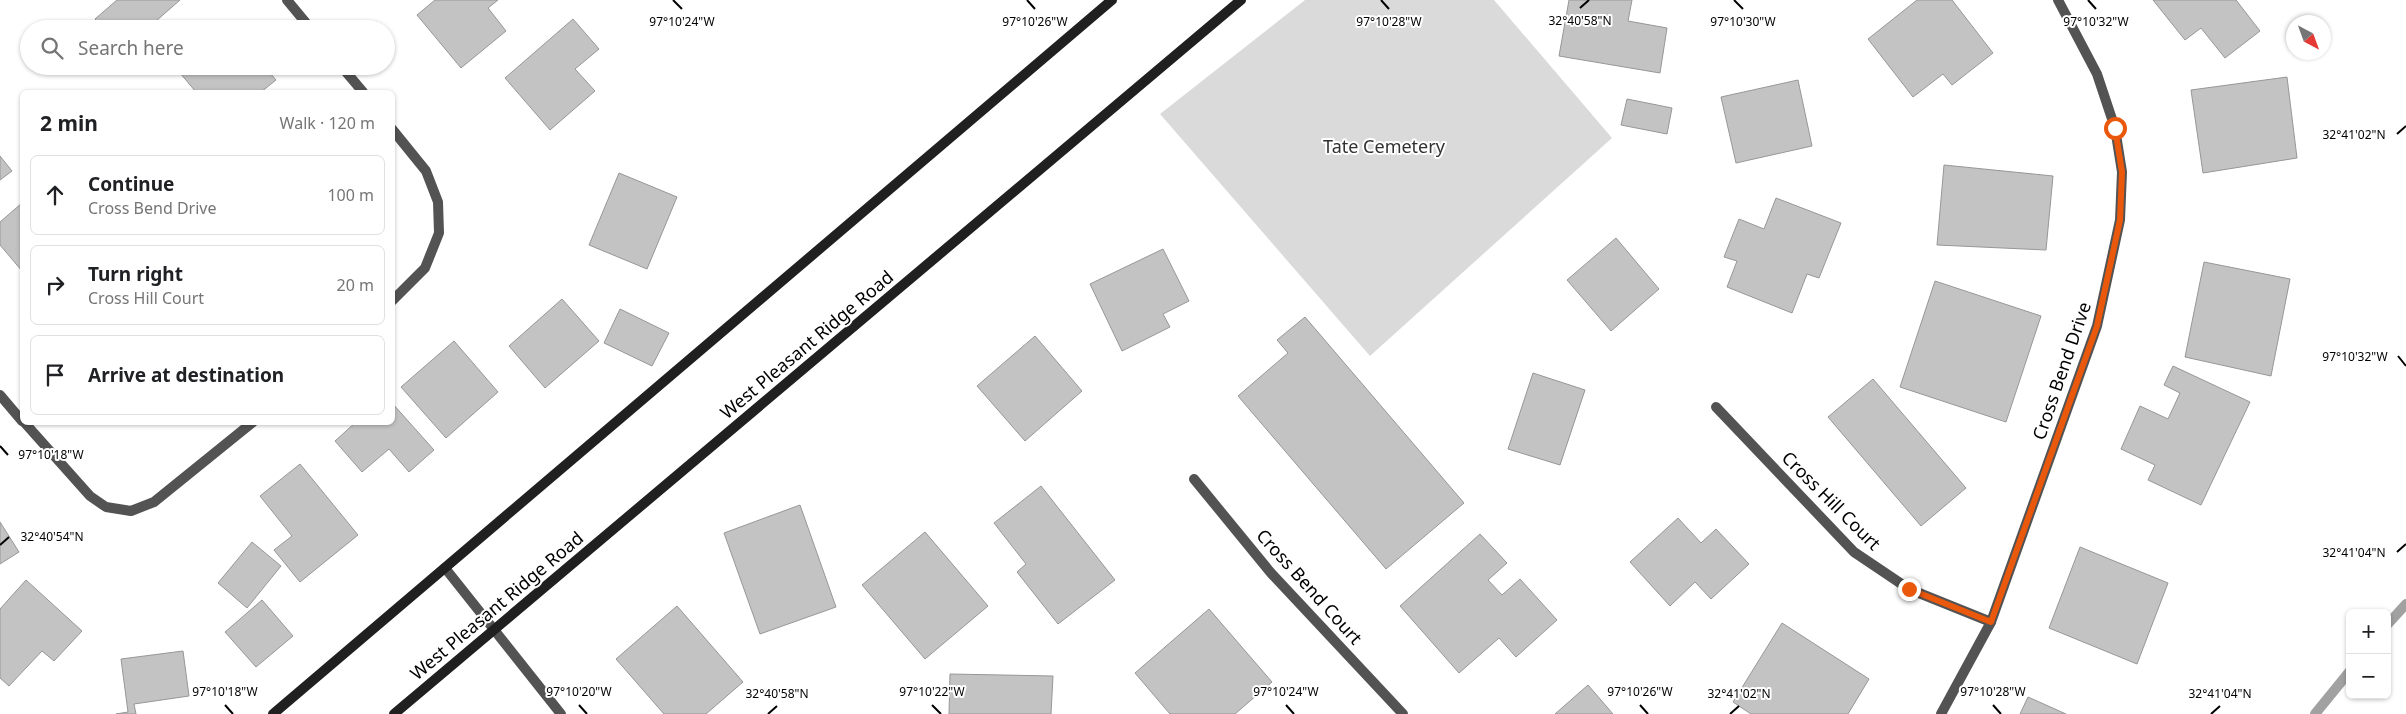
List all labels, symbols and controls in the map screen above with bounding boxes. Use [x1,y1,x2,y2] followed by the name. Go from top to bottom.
[1548,12,1612,29] text: 32°40'58"N
[649,13,715,30] text: 97°10'24"W
[1002,13,1068,30] text: 97°10'26"W
[1356,13,1422,30] text: 97°10'28"W
[1710,13,1776,30] text: 97°10'30"W
[2063,13,2129,30] text: 97°10'32"W
[2286,15,2331,60] north arrow
[20,20,395,75] search box
[38,34,66,62] icon: search
[78,35,184,61] text: Search here
[40,109,98,137] text: 2 min
[280,112,375,134] text: Walk · 120 m
[2104,117,2127,140] route start
[2322,126,2386,143] text: 32°41'02"N
[1323,134,1446,158] park label: Tate Cemetery
[88,171,174,197] text: Continue
[41,181,69,209] icon: ahead
[327,184,374,206] text: 100 m
[88,197,216,219] text: Cross Bend Drive
[88,261,183,287] text: Turn right
[715,265,898,424] street label: West Pleasant Ridge Road
[41,271,69,299] icon: right
[337,274,374,296] text: 20 m
[88,287,204,309] text: Cross Hill Court
[2026,298,2096,443] street label: Cross Bend Drive
[2322,348,2388,365] text: 97°10'32"W
[41,361,69,389] icon: arrive
[88,362,284,388] text: Arrive at destination
[18,446,84,463] text: 97°10'18"W
[1777,446,1887,555] street label: Cross Hill Court
[1252,524,1368,649] street label: Cross Bend Court
[405,526,588,685] street label: West Pleasant Ridge Road
[20,528,84,545] text: 32°40'54"N
[2322,544,2386,561] text: 32°41'04"N
[1898,578,1921,601] route end
[2346,609,2391,699] map controls
[2346,609,2391,654] button: +
[2346,654,2391,699] button: −
[192,683,258,700] text: 97°10'18"W
[546,683,612,700] text: 97°10'20"W
[899,683,965,700] text: 97°10'22"W
[1253,683,1319,700] text: 97°10'24"W
[1607,683,1673,700] text: 97°10'26"W
[1960,683,2026,700] text: 97°10'28"W
[745,685,809,702] text: 32°40'58"N
[1707,685,1771,702] text: 32°41'02"N
[2188,685,2252,702] text: 32°41'04"N

